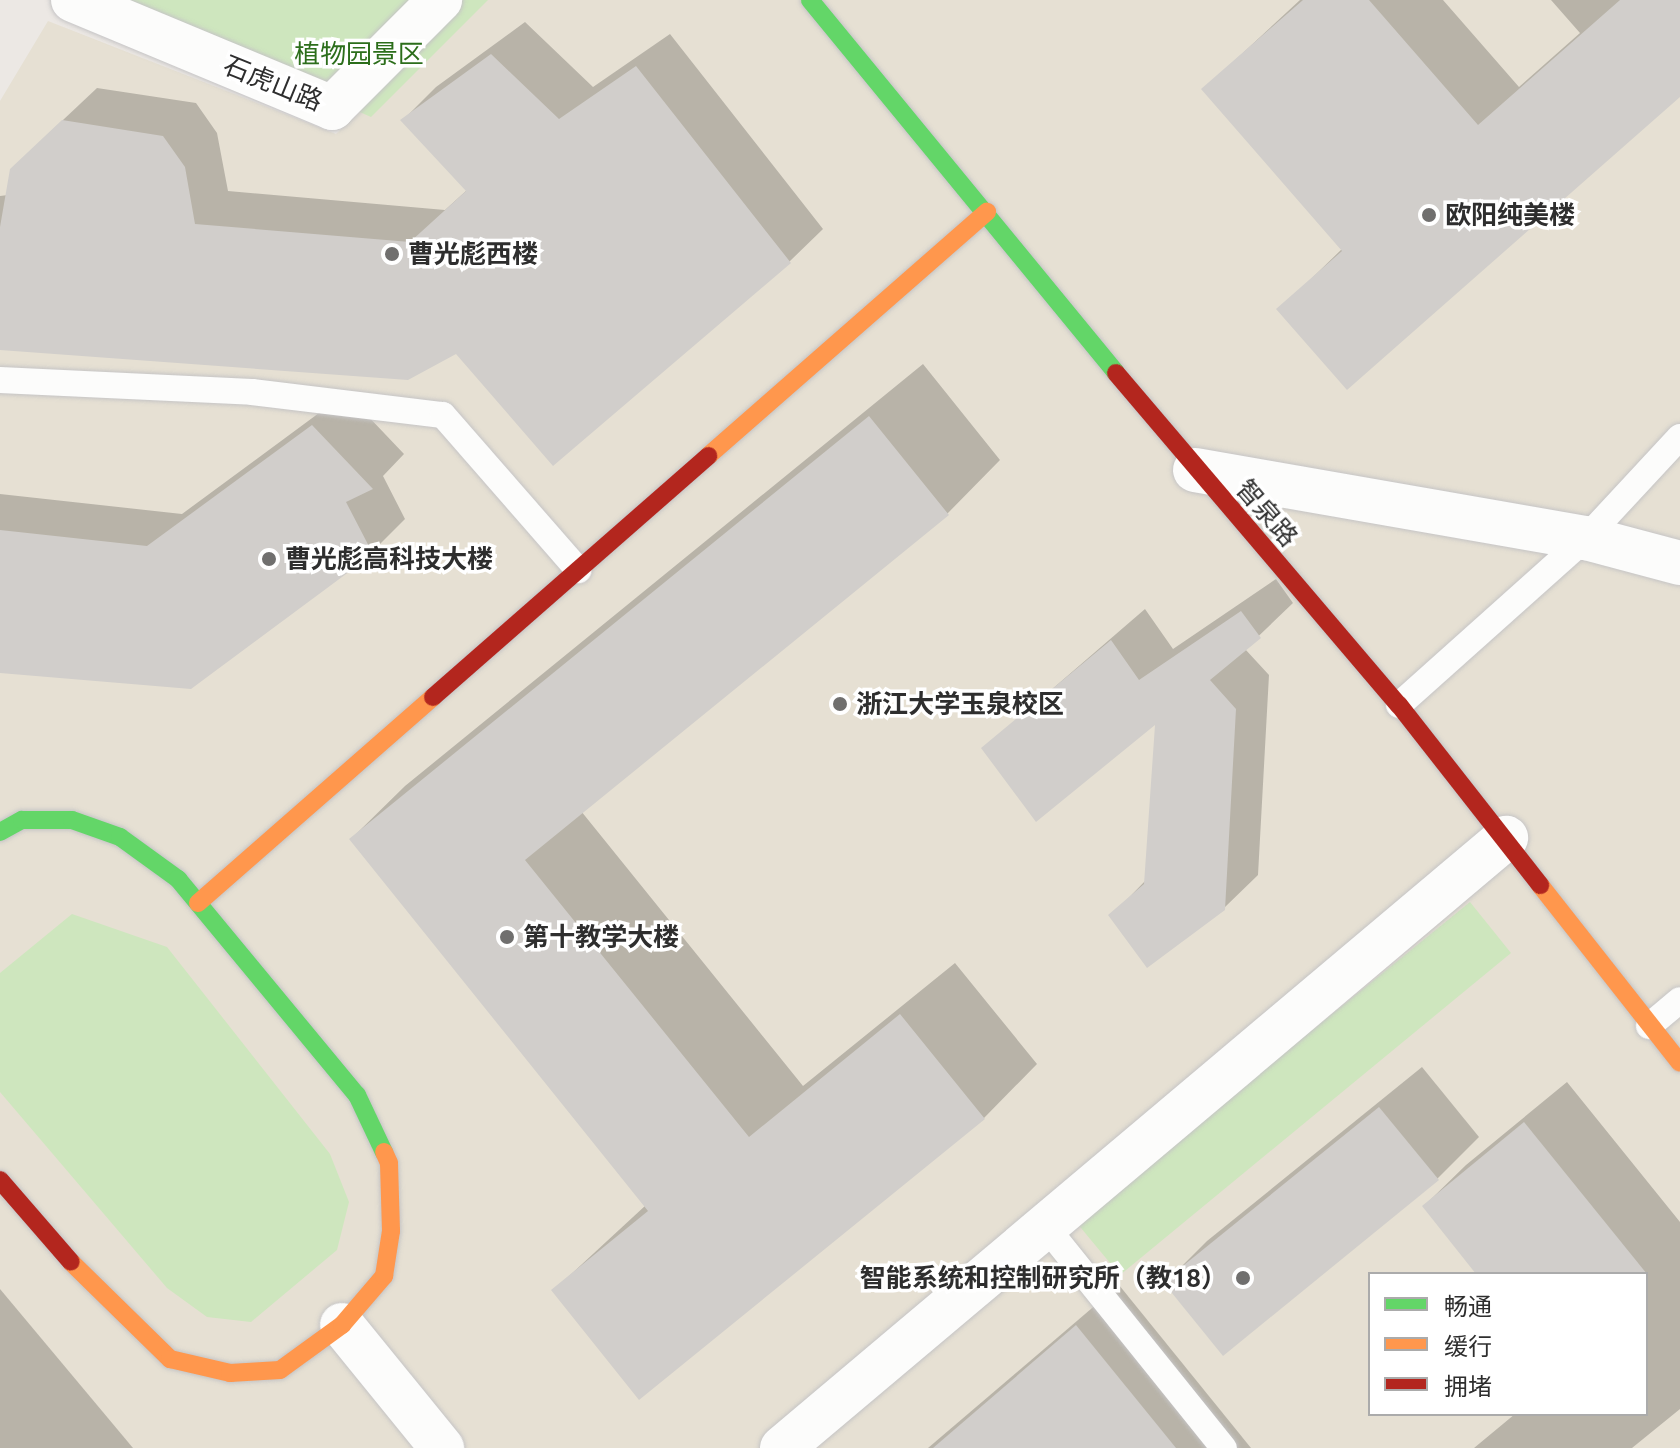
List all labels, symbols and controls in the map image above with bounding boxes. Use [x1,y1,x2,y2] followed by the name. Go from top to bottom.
[294,38,424,70] park label: 植物园景区
[219,49,327,117] street label: 石虎山路
[1445,199,1575,231] place label: 欧阳纯美楼
[1420,206,1438,224] marker: 欧阳纯美楼
[408,238,538,270] place label: 曹光彪西楼
[383,245,401,263] marker: 曹光彪西楼
[1230,473,1304,553] street label: 智泉路
[285,543,493,575] place label: 曹光彪高科技大楼
[260,550,278,568] marker: 曹光彪高科技大楼
[856,688,1064,720] place label: 浙江大学玉泉校区
[831,695,849,713] marker: 浙江大学玉泉校区
[523,921,679,953] place label: 第十教学大楼
[498,928,516,946] marker: 第十教学大楼
[860,1262,1227,1294] place label: 智能系统和控制研究所（教18）
[1234,1269,1252,1287] marker: 智能系统和控制研究所（教18）
[1368,1272,1648,1416] legend
[1444,1293,1492,1320] text: 畅通
[1444,1333,1492,1360] text: 缓行
[1444,1373,1492,1400] text: 拥堵

